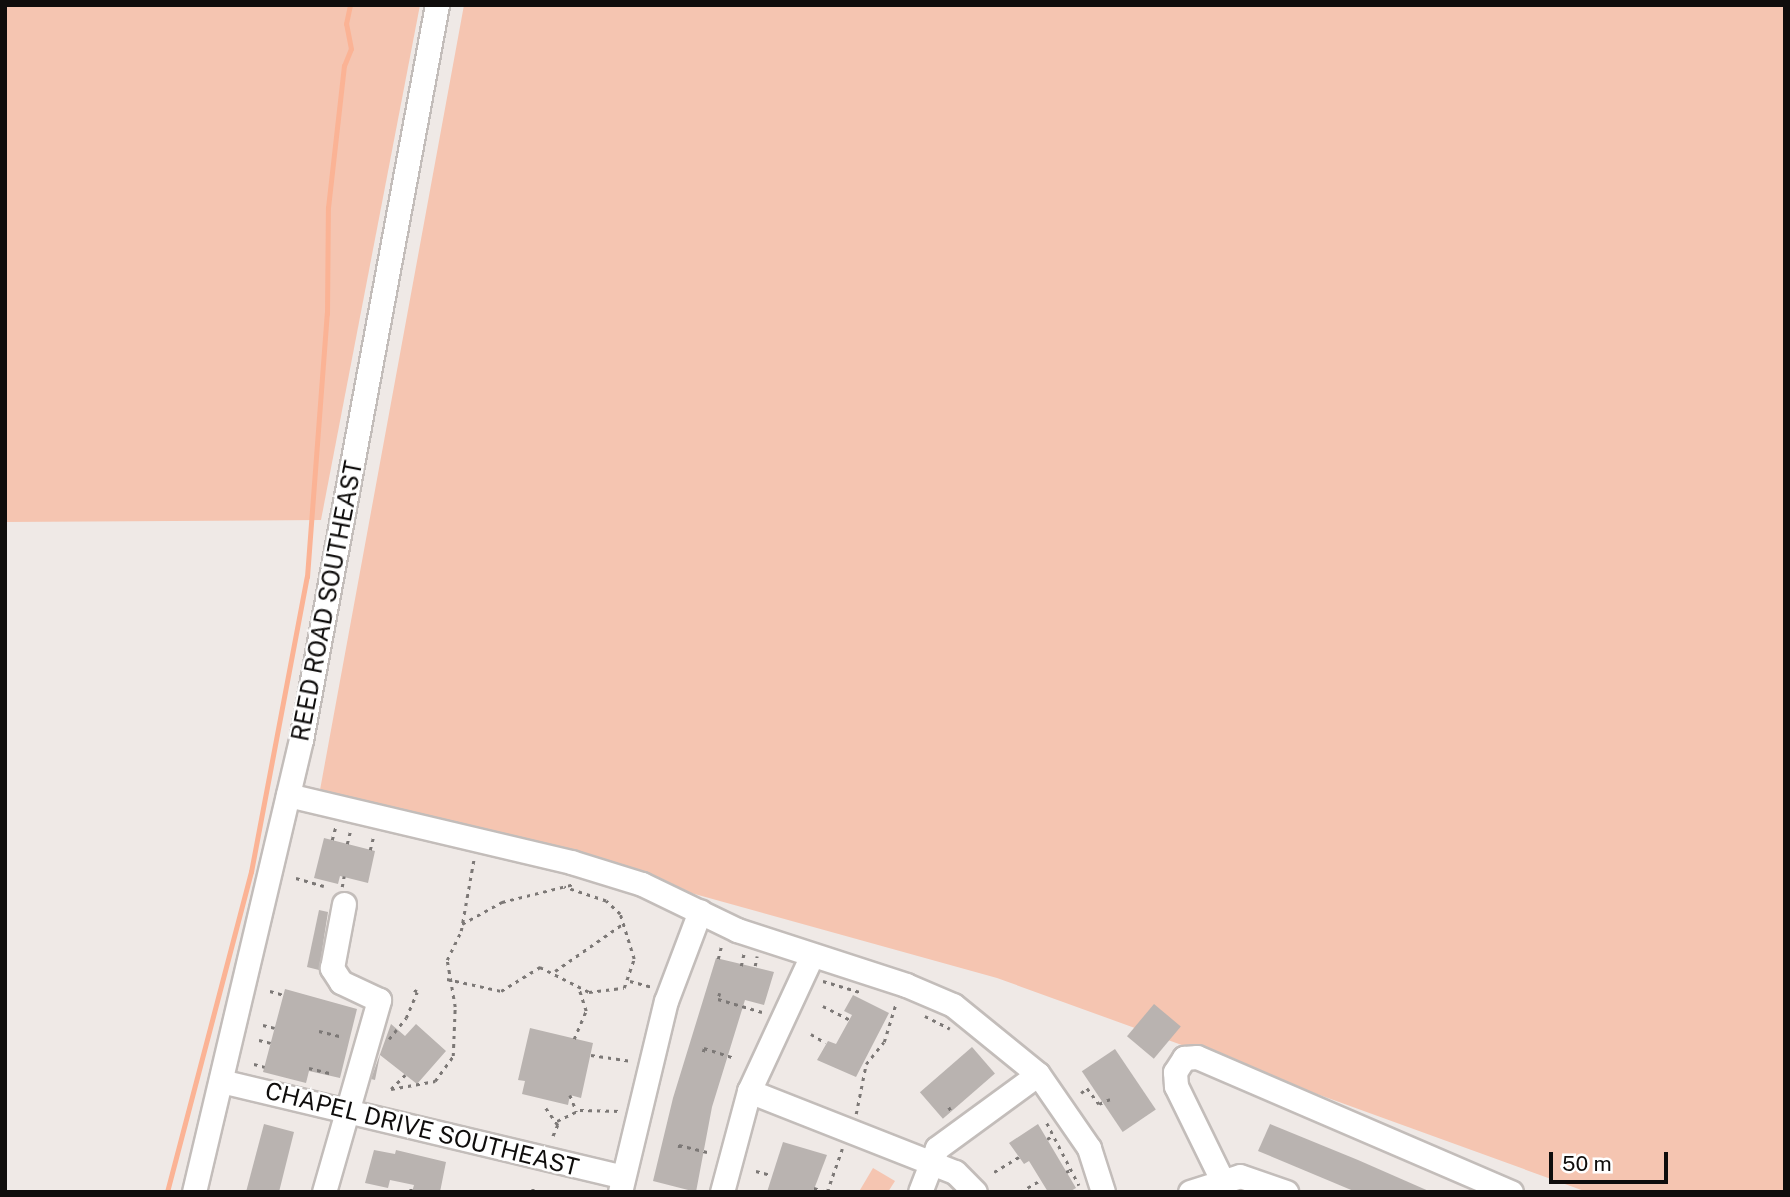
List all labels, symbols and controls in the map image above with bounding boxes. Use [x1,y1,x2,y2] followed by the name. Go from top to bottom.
[286,458,368,744] street label: REED ROAD SOUTHEAST
[262,1076,582,1182] street label: CHAPEL DRIVE SOUTHEAST
[1552,1138,1671,1182] scale bar
[1562,1151,1612,1176] text: 50 m

